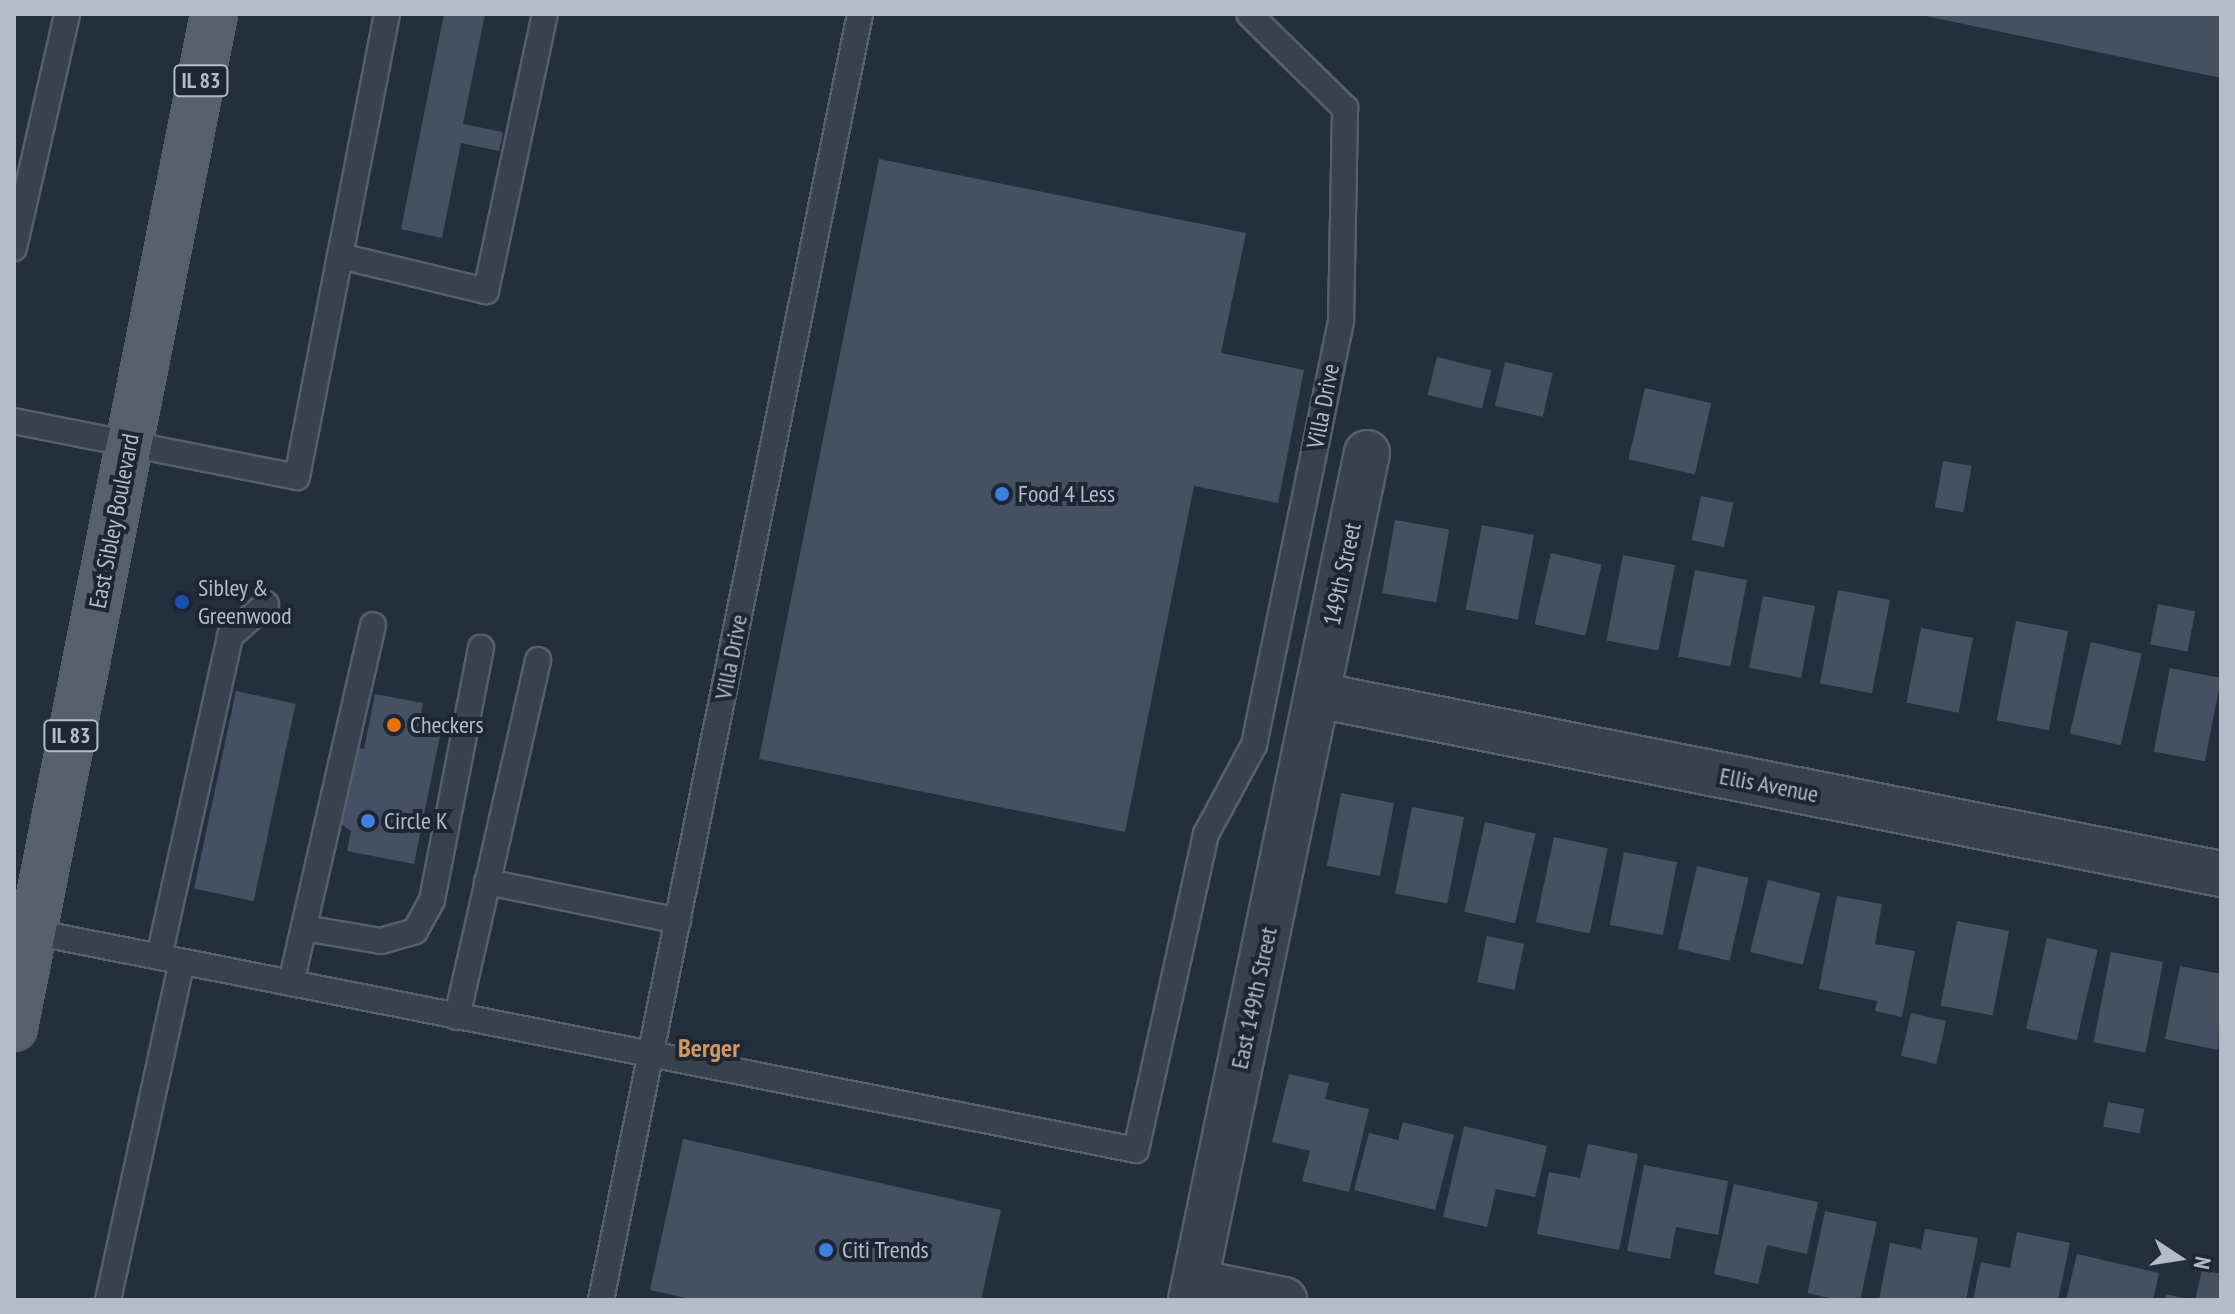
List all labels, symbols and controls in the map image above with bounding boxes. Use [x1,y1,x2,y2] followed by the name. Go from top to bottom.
[171,63,231,99] road number: IL 83
[1301,361,1345,451] street label: Villa Drive
[83,431,145,611] street label: East Sibley Boulevard
[1018,480,1115,508] place label: Food 4 Less
[993,485,1011,503] marker: Food 4 Less
[1317,520,1367,628] street label: 149th Street
[198,574,292,630] place label: Sibley & Greenwood
[173,593,191,611] marker: Sibley & Greenwood
[709,612,753,702] street label: Villa Drive
[410,711,483,739] place label: Checkers
[385,716,403,734] marker: Checkers
[41,718,101,754] road number: IL 83
[1717,761,1821,809] street label: Ellis Avenue
[384,807,448,835] place label: Circle K
[359,812,377,830] marker: Circle K
[1225,925,1283,1071] street label: East 149th Street
[678,1032,740,1064] district label: Berger
[2139,1218,2219,1298] north arrow
[842,1236,929,1264] place label: Citi Trends
[817,1241,835,1259] marker: Citi Trends
[2188,1254,2217,1272] text: N

